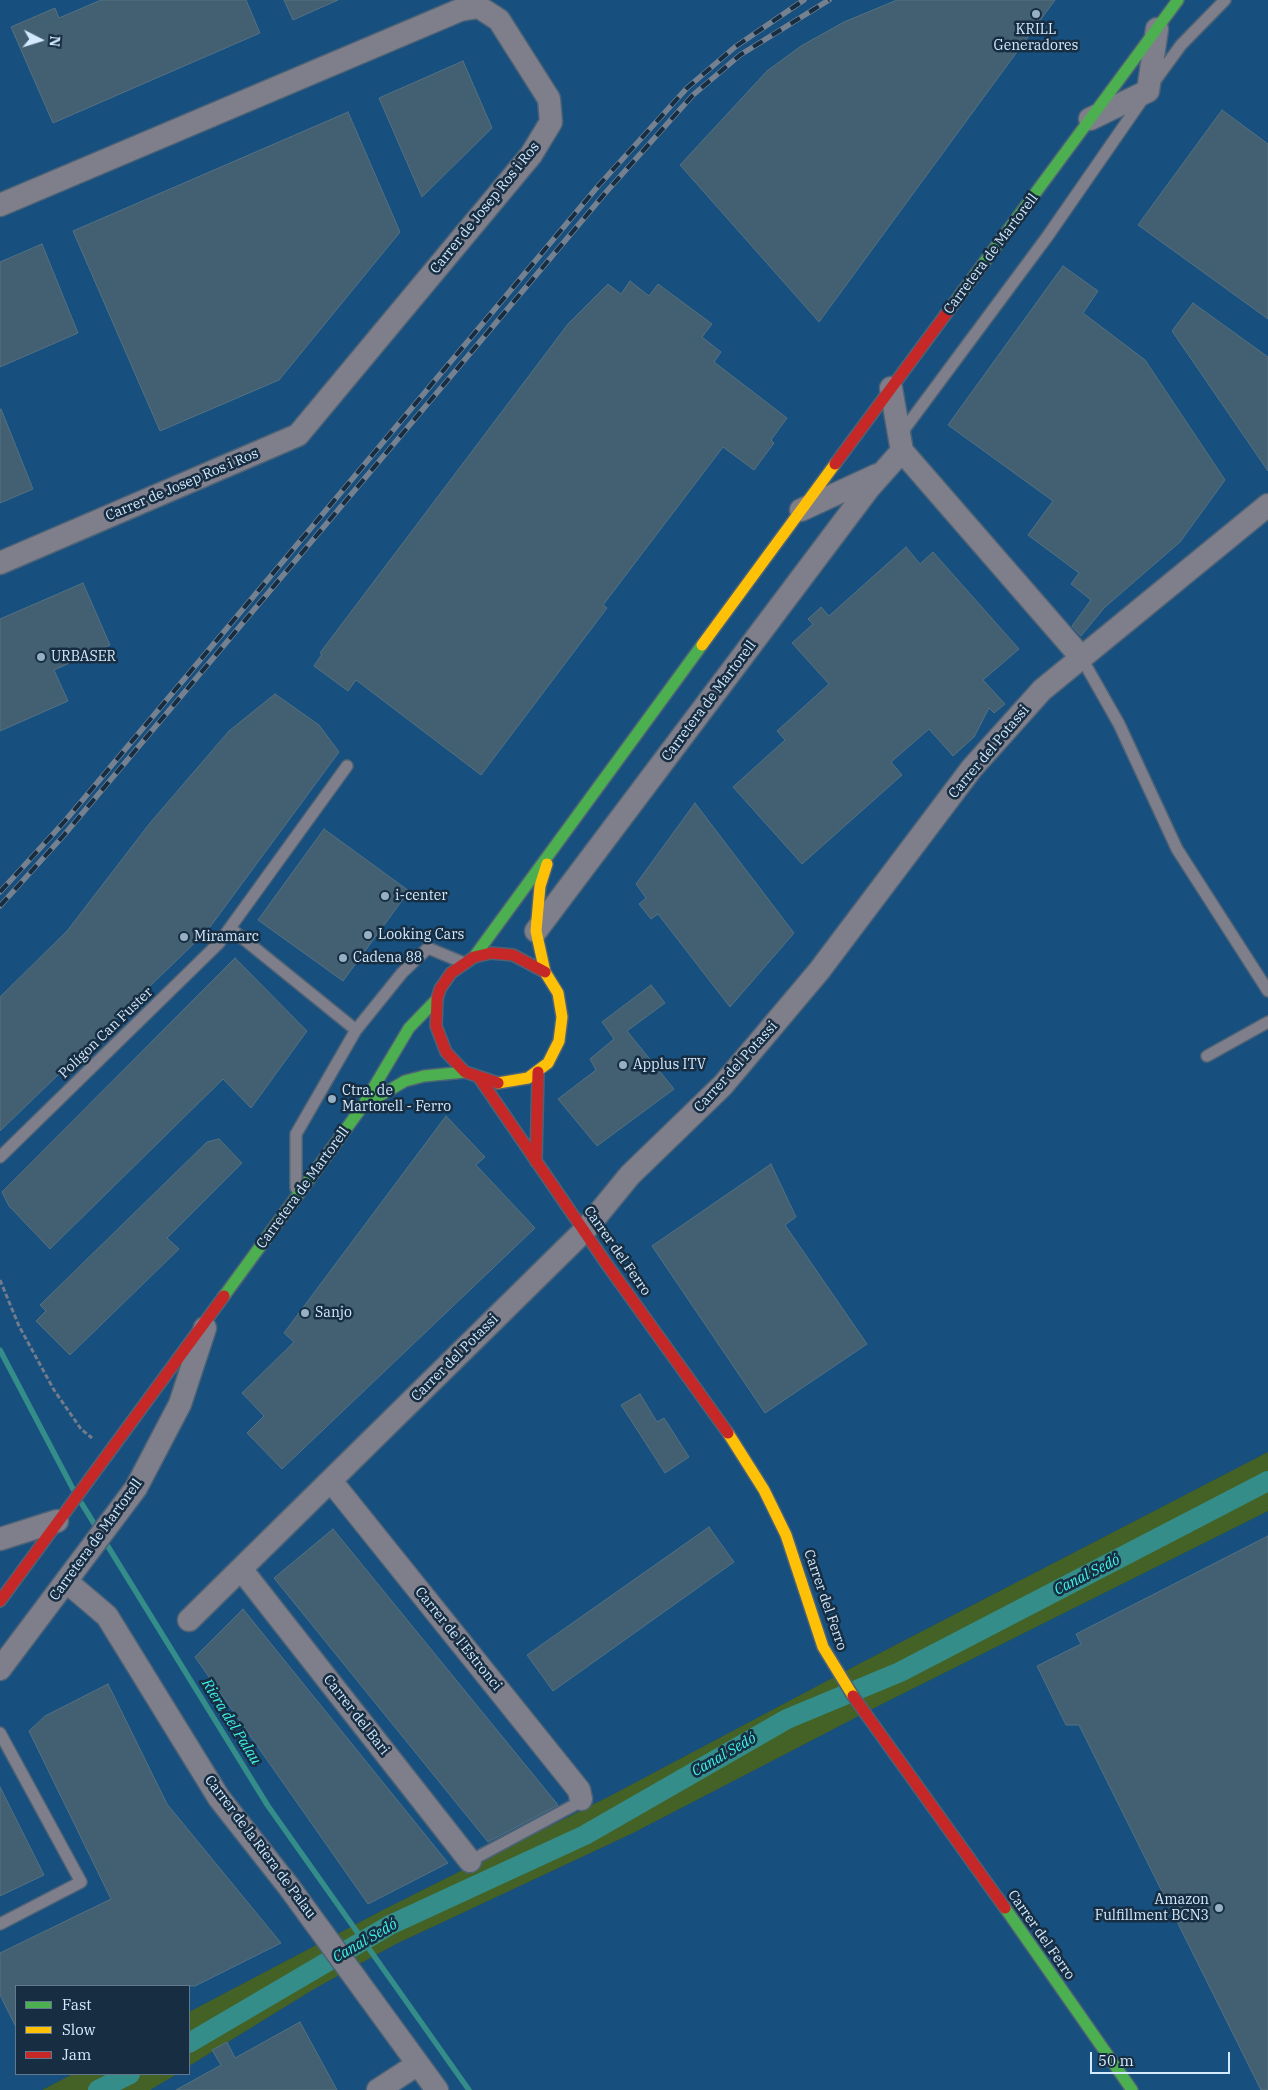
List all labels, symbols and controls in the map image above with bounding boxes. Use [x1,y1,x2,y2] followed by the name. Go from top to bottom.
[1030,8,1042,20] marker: KRILL Generadores
[15,15,65,65] north arrow
[994,22,1078,54] place label: KRILL Generadores
[45,35,64,48] text: N
[427,139,543,277] street label: Carrer de Josep Ros i Ros
[940,190,1042,318] street label: Carretera de Martorell
[103,445,261,525] street label: Carrer de Josep Ros i Ros
[658,637,760,765] street label: Carretera de Martorell
[51,649,116,665] place label: URBASER
[35,651,47,663] marker: URBASER
[945,702,1033,802] street label: Carrer del Potassi
[395,888,447,904] place label: i-center
[379,890,391,902] marker: i-center
[378,927,464,943] place label: Looking Cars
[194,929,259,945] place label: Miramarc
[362,929,374,941] marker: Looking Cars
[178,931,190,943] marker: Miramarc
[353,950,422,966] place label: Cadena 88
[337,952,349,964] marker: Cadena 88
[56,984,156,1082] street label: Polígon Can Fuster
[691,1018,781,1116] street label: Carrer del Potassi
[633,1057,706,1073] place label: Applus ITV
[617,1059,629,1071] marker: Applus ITV
[342,1083,451,1116] place label: Ctra. de Martorell - Ferro
[326,1093,338,1105] marker: Ctra. de Martorell - Ferro
[253,1124,353,1252] street label: Carretera de Martorell
[580,1203,654,1299] street label: Carrer del Ferro
[315,1305,352,1321] place label: Sanjo
[299,1307,311,1319] marker: Sanjo
[408,1311,502,1405] street label: Carrer del Potassi
[46,1476,146,1604] street label: Carretera de Martorell
[800,1547,850,1653] street label: Carrer del Ferro
[1051,1551,1123,1599] water label: Canal Sedó
[411,1584,505,1694] street label: Carrer de l'Estronci
[320,1672,392,1758] street label: Carrer del Bari
[197,1676,265,1768] water label: Riera del Palau
[689,1729,759,1781] water label: Canal Sedó
[201,1772,319,1922] street label: Carrer de la Riera de Palau
[1004,1887,1078,1983] street label: Carrer del Ferro
[1095,1892,1209,1924] place label: Amazon Fulfillment BCN3
[1213,1902,1225,1914] marker: Amazon Fulfillment BCN3
[330,1915,400,1967] water label: Canal Sedó
[15,1985,190,2075] legend
[62,1995,92,2014] text: Fast
[62,2020,95,2039] text: Slow
[1093,2042,1233,2074] scale bar
[62,2045,91,2064] text: Jam
[1098,2051,1134,2070] text: 50 m

